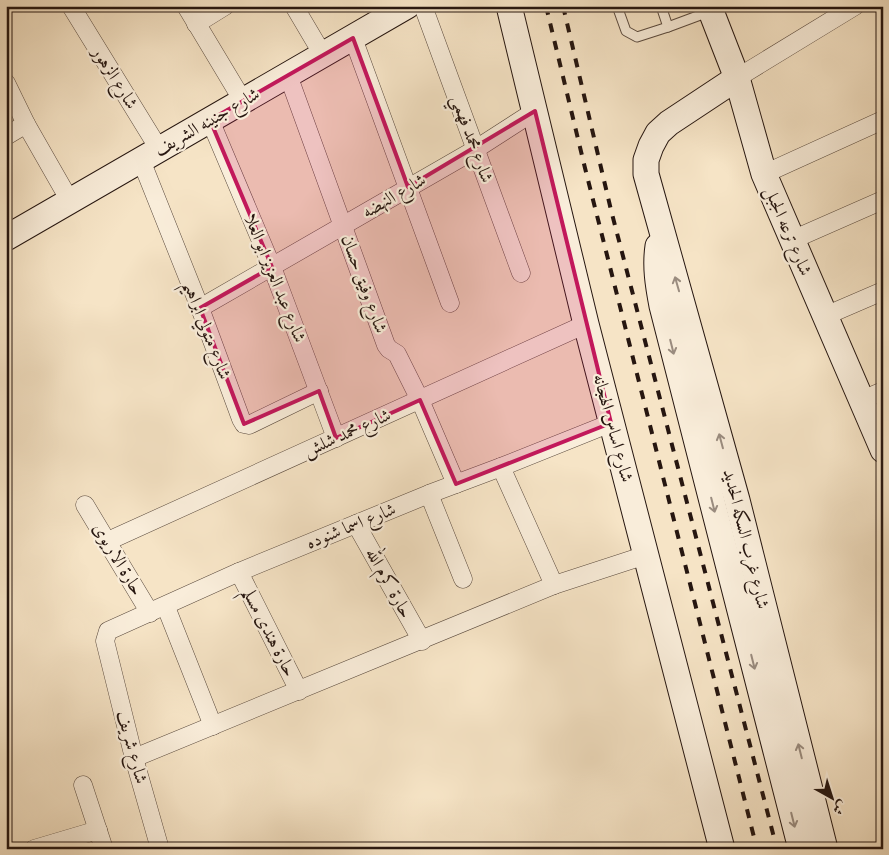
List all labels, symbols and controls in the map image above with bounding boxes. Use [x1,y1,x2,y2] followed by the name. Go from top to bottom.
[83,41,143,115] street label: شارع الزهور
[150,82,265,164] street label: شارع جنينه الشريف
[441,92,498,188] street label: شارع محمد فهمي
[358,169,432,226] street label: شارع النهضه
[756,183,817,280] street label: شارع ترعه الجبل
[236,210,311,347] street label: شارع عبد العزيز ابو العلا
[333,232,392,337] street label: شارع وفيق حسان
[172,277,236,385] street label: شارع متولي ابراهيم
[671,277,681,293] one-way arrow
[668,339,678,355] one-way arrow
[585,371,638,485] street label: شارع اساس الهجانه
[300,403,396,465] street label: شارع محمد شلش
[715,433,725,449] one-way arrow
[715,467,775,612] street label: شارع غرب السكه الحديد
[709,496,718,512] one-way arrow
[303,498,400,557] street label: شارع اسما شنوده
[87,518,149,600] street label: حارة الاريوى
[357,542,420,624] street label: حارة كرم الله
[231,584,301,683] street label: حارة هندى مسلم
[749,654,758,670] one-way arrow
[108,708,153,787] street label: شارع شريف
[795,743,804,759] one-way arrow
[806,772,856,822] north arrow
[829,797,851,819] text: ش
[789,811,799,827] one-way arrow

